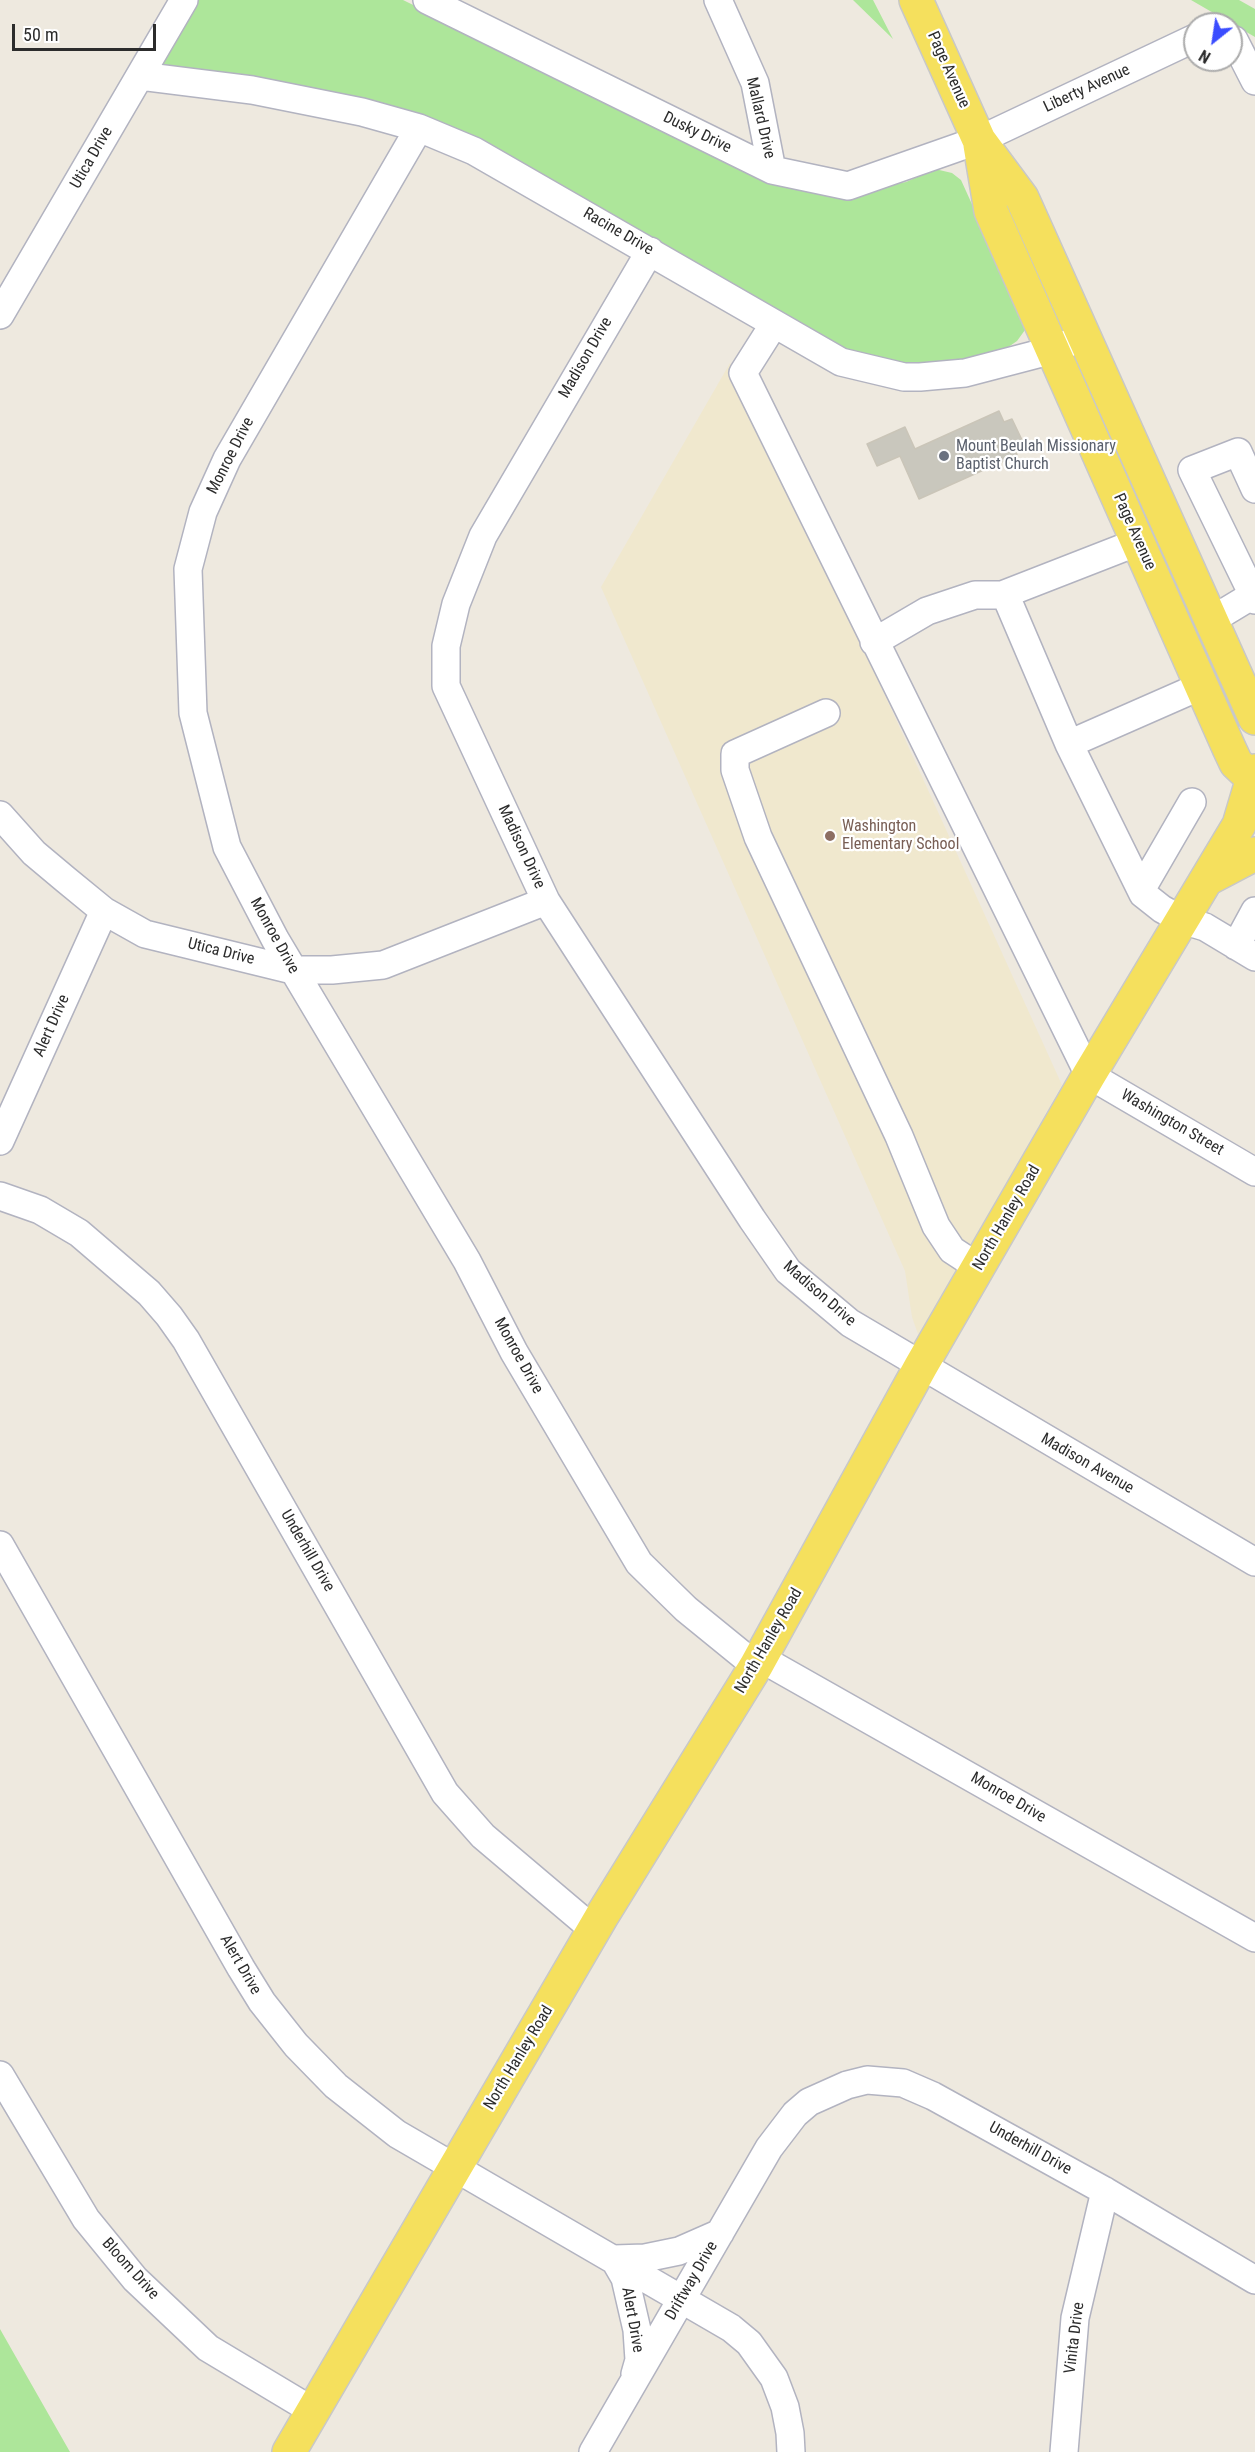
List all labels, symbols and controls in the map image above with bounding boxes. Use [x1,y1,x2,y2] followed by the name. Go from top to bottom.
[15,12,159,50] scale bar
[1183,12,1243,72] north arrow
[23,24,58,45] text: 50 m
[923,29,973,111] street label: Page Avenue
[1196,46,1214,67] text: N
[1041,61,1133,117] street label: Liberty Avenue
[741,75,779,161] street label: Mallard Drive
[660,108,734,158] street label: Dusky Drive
[67,124,117,192] street label: Utica Drive
[579,204,657,260] street label: Racine Drive
[555,314,617,402] street label: Madison Drive
[203,414,259,498] street label: Monroe Drive
[956,437,1116,475] place label: Mount Beulah Missionary Baptist Church
[937,449,951,463] marker: Mount Beulah Missionary Baptist Church
[1109,491,1159,573] street label: Page Avenue
[493,802,549,892] street label: Madison Drive
[842,817,959,855] place label: Washington Elementary School
[823,829,837,843] marker: Washington Elementary School
[245,895,303,977] street label: Monroe Drive
[186,934,256,970] street label: Utica Drive
[30,992,74,1060] street label: Alert Drive
[1117,1086,1227,1160] street label: Washington Street
[969,1162,1045,1274] street label: North Hanley Road
[779,1257,859,1331] street label: Madison Drive
[489,1315,547,1397] street label: Monroe Drive
[1037,1430,1137,1498] street label: Madison Avenue
[276,1507,338,1595] street label: Underhill Drive
[731,1585,807,1697] street label: North Hanley Road
[967,1769,1049,1827] street label: Monroe Drive
[215,1932,265,1998] street label: Alert Drive
[480,2002,558,2114] street label: North Hanley Road
[985,2118,1075,2180] street label: Underhill Drive
[97,2234,163,2304] street label: Bloom Drive
[662,2238,722,2324] street label: Driftway Drive
[617,2286,647,2354] street label: Alert Drive
[1061,2301,1089,2375] street label: Vinita Drive

